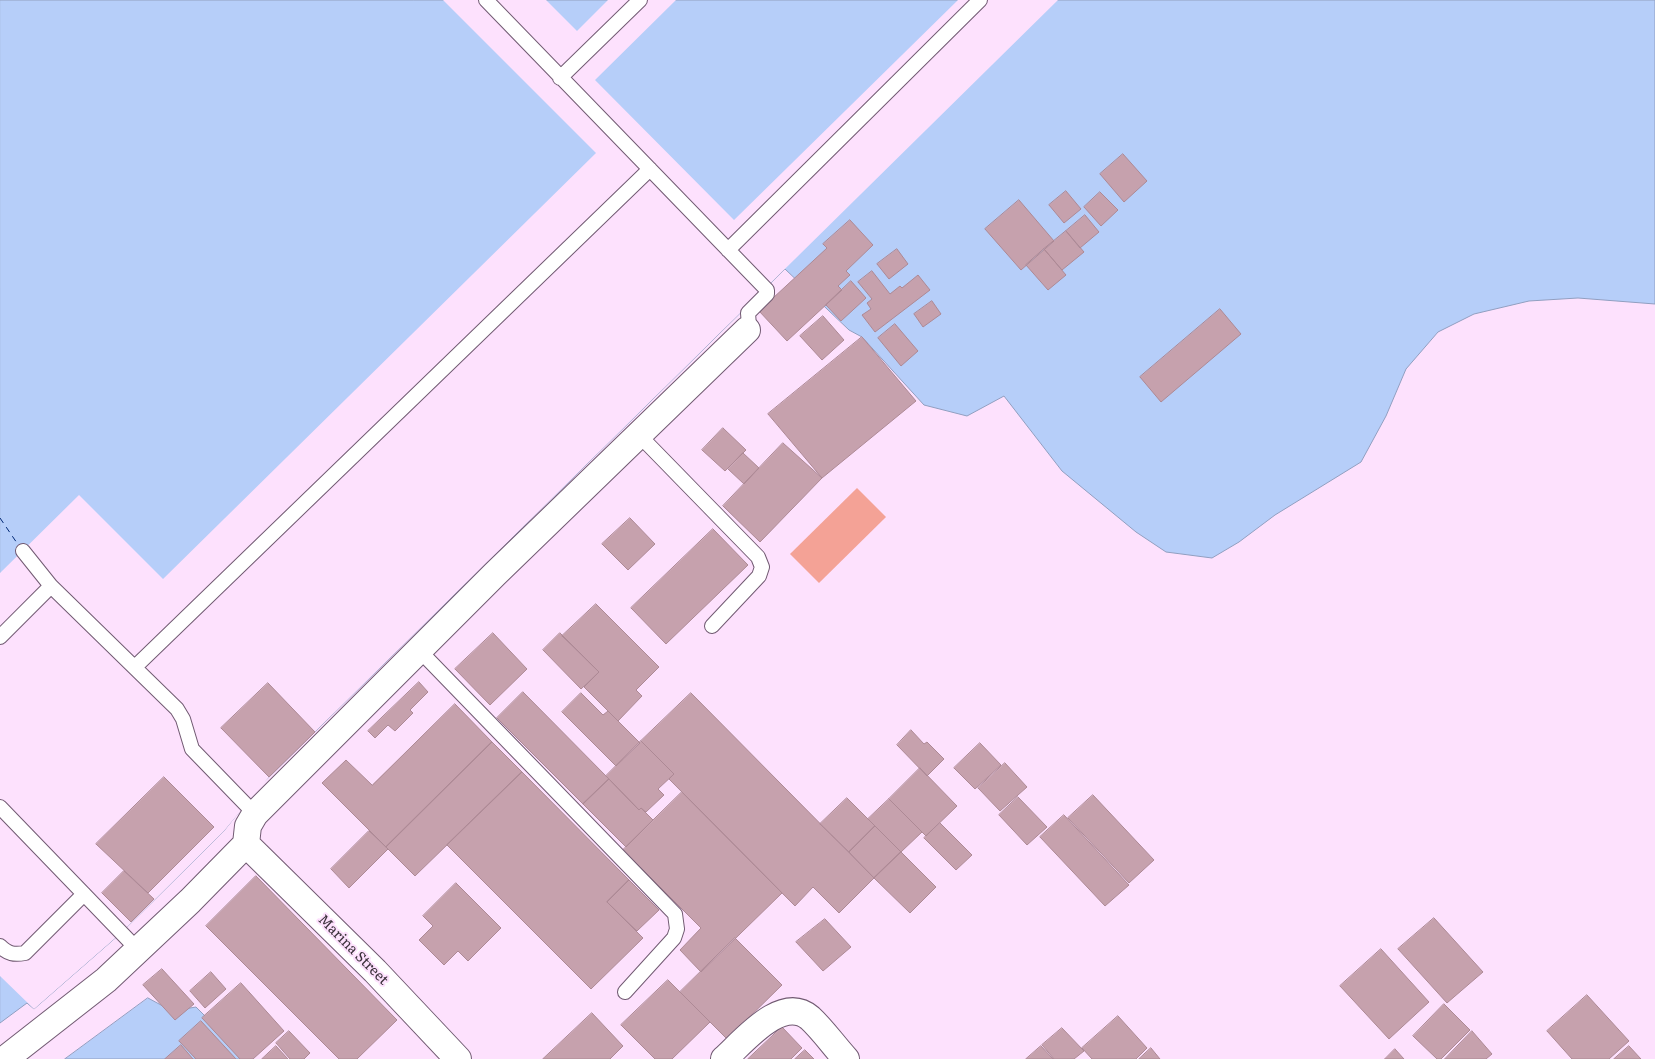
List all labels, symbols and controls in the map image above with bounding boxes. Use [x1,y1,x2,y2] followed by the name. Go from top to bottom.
[314,911,392,989] street label: Marina Street

